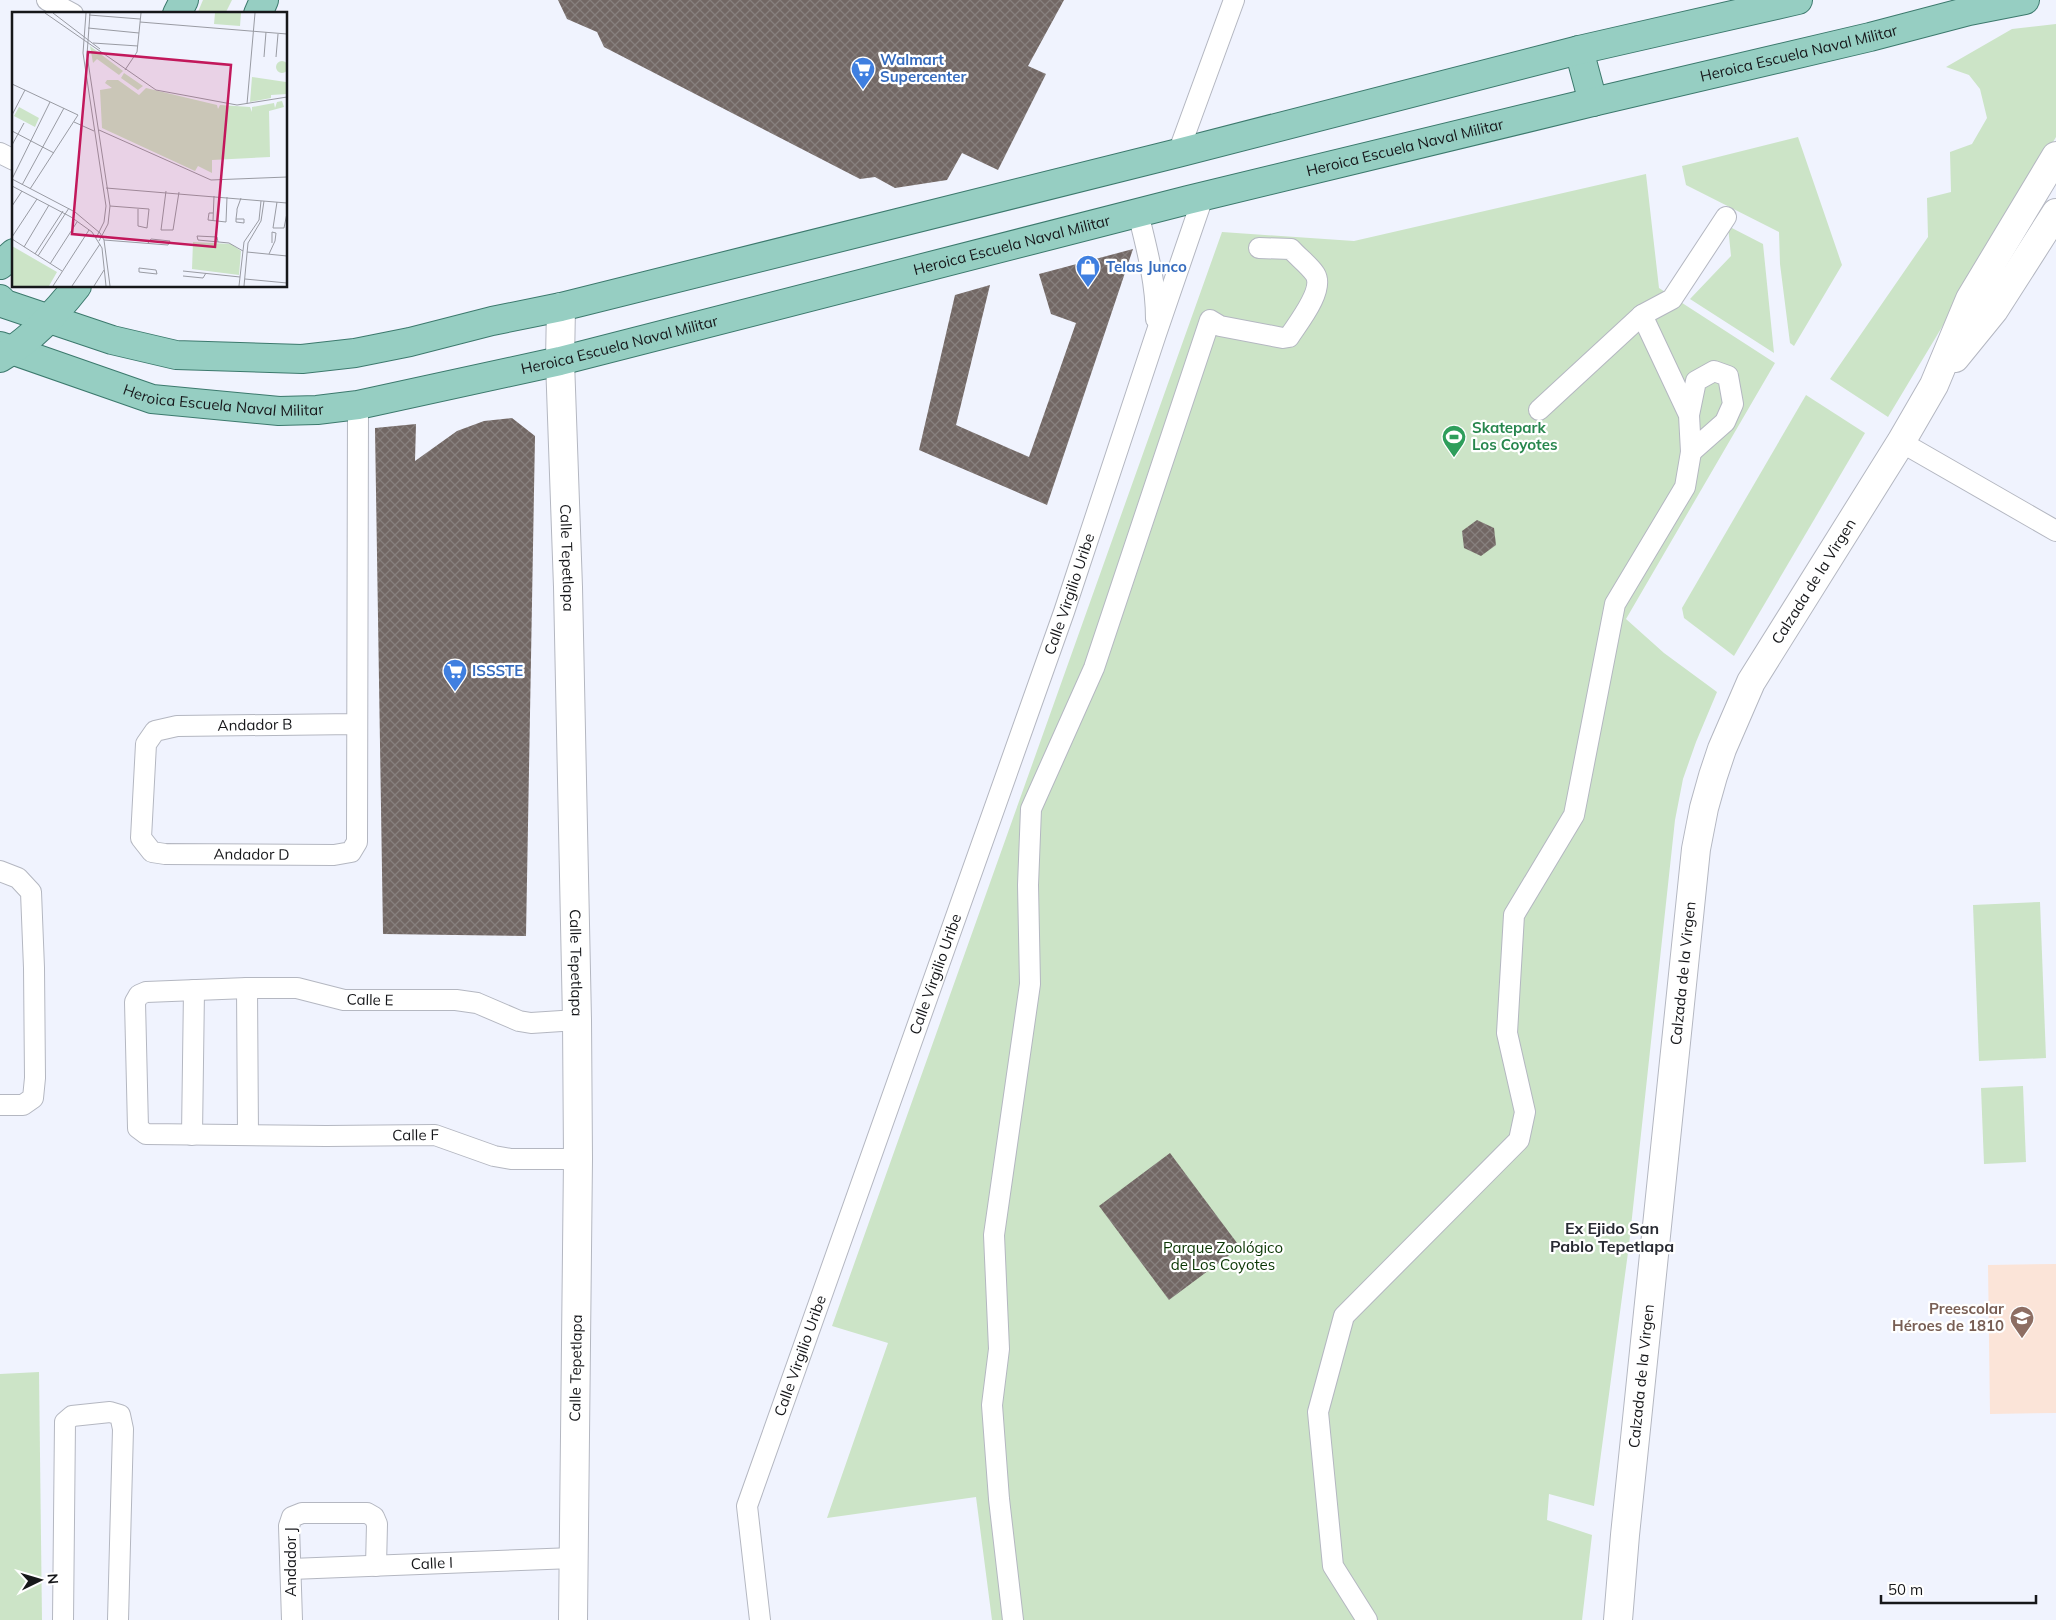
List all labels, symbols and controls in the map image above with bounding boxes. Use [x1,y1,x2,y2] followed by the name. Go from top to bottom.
[12,12,288,288] inset map
[1698,20,1900,86] street label: Heroica Escuela Naval Militar
[880,50,966,86] place label: Walmart Supercenter
[850,56,876,90] supermarket icon: Walmart Supercenter
[1304,114,1506,180] street label: Heroica Escuela Naval Militar
[911,210,1113,279] street label: Heroica Escuela Naval Militar
[1075,254,1101,288] shop icon: Telas Junco
[1106,257,1187,276] place label: Telas Junco
[519,311,720,378] street label: Heroica Escuela Naval Militar
[121,380,325,420] street label: Heroica Escuela Naval Militar
[1472,418,1557,454] place label: Skatepark Los Coyotes
[1441,424,1467,458] sports icon: Skatepark Los Coyotes
[556,504,579,612] street label: Calle Tepetlapa
[1767,515,1860,647] street label: Calzada de la Virgen
[1040,531,1098,657] street label: Calle Virgilio Uribe
[442,658,468,692] supermarket icon: ISSSTE
[472,661,523,680] place label: ISSSTE
[217,714,293,735] street label: Andador B
[213,844,290,864] street label: Andador D
[1666,900,1700,1046] street label: Calzada de la Virgen
[566,909,587,1017] street label: Calle Tepetlapa
[905,911,965,1037] street label: Calle Virgilio Uribe
[346,990,394,1009] street label: Calle E
[392,1125,439,1144] street label: Calle F
[1550,1218,1674,1256] district label: Ex Ejido San Pablo Tepetlapa
[1163,1238,1283,1274] park label: Parque Zoológico de Los Coyotes
[770,1293,830,1419] street label: Calle Virgilio Uribe
[1892,1299,2004,1335] place label: Preescolar Héroes de 1810
[1624,1303,1658,1449] street label: Calzada de la Virgen
[2009,1305,2035,1339] school or university icon: Preescolar Héroes de 1810
[565,1314,586,1422] street label: Calle Tepetlapa
[281,1527,300,1597] street label: Andador J
[410,1553,453,1573] street label: Calle I
[15,1555,65,1605] north arrow
[1881,1572,2036,1604] scale bar
[44,1573,62,1585] text: N
[1888,1580,1923,1599] text: 50 m

